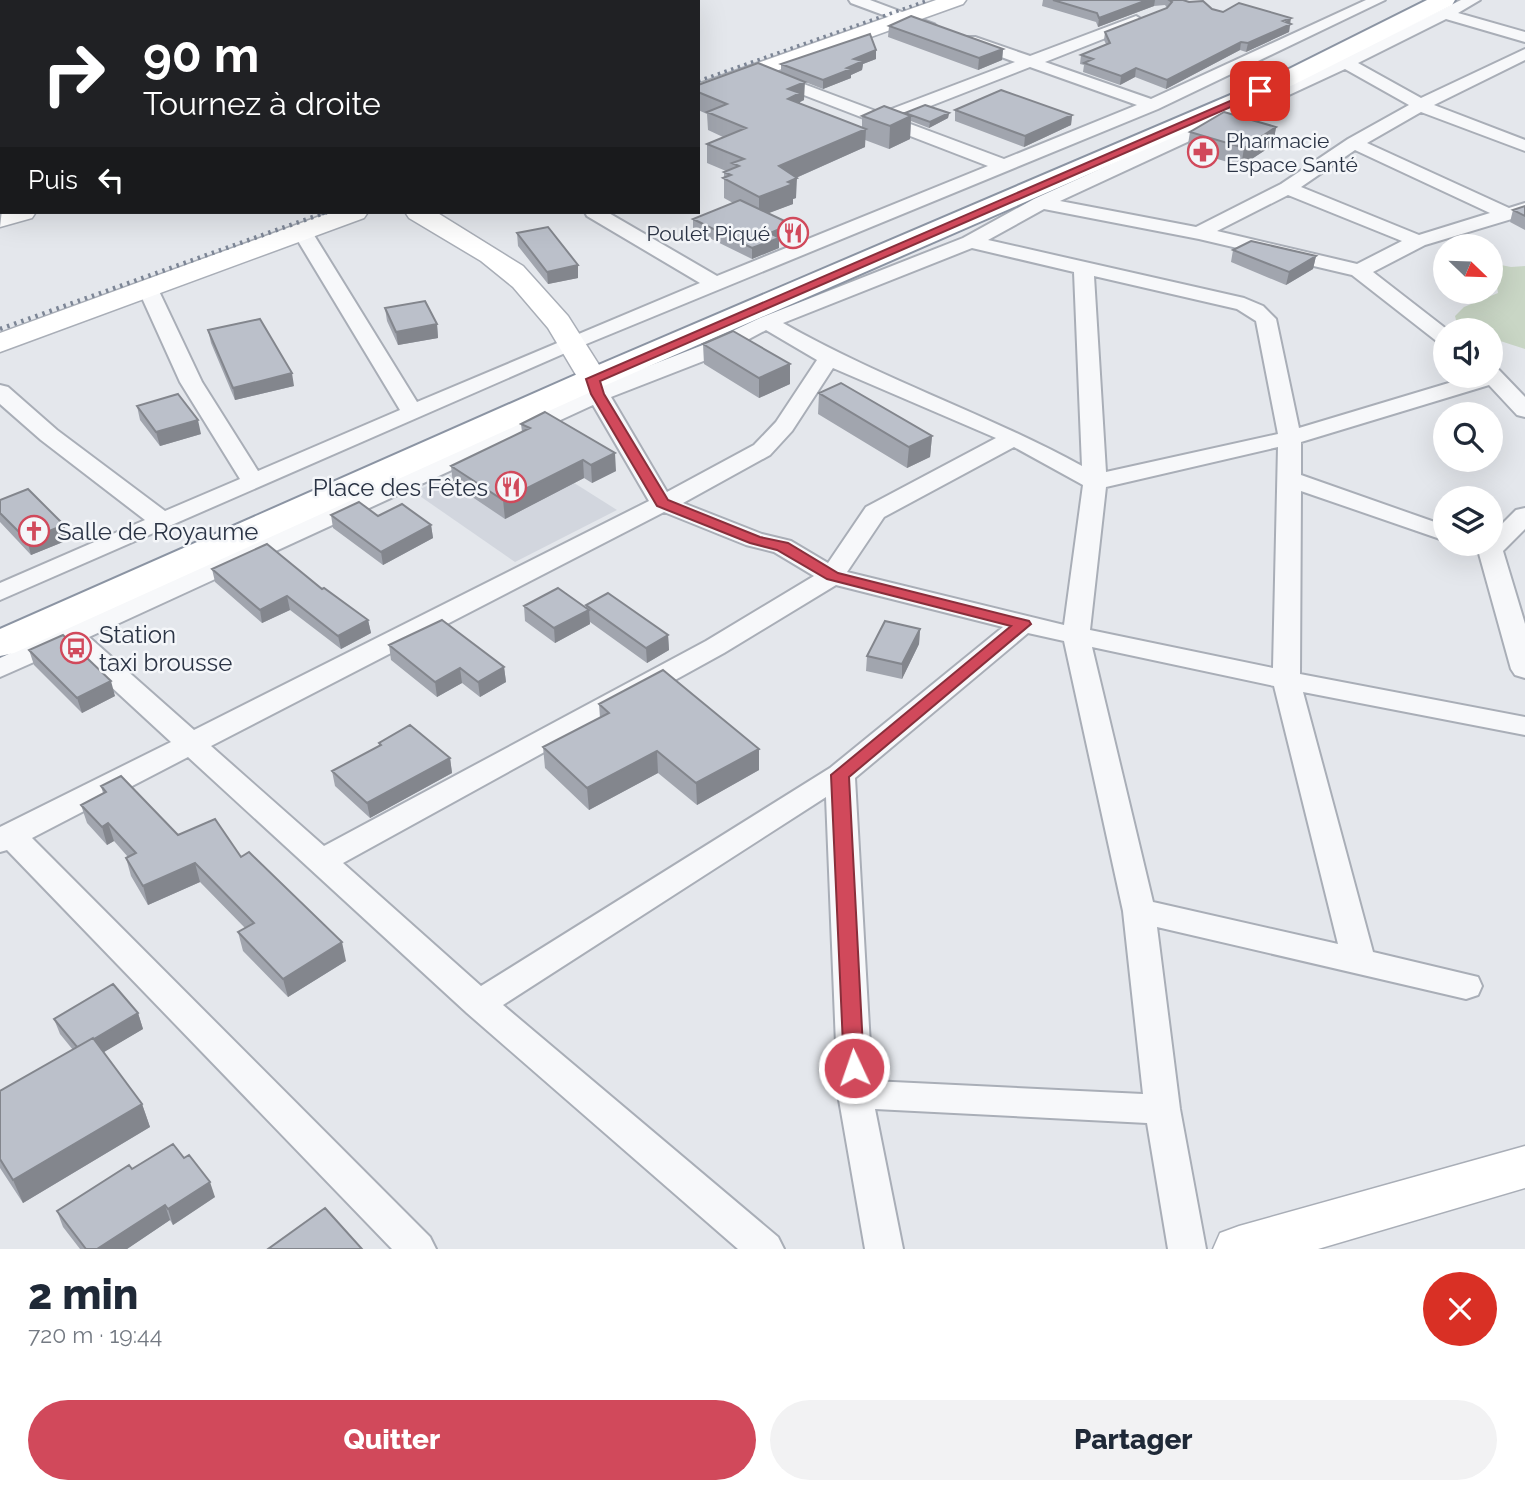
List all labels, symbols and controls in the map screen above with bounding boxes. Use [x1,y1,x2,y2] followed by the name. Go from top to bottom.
[143,26,259,83] text: 90 m
[28,28,119,119] icon: right
[1230,61,1290,121] pin
[1241,72,1279,110] icon: arrive
[143,85,381,122] text: Tournez à droite
[1226,128,1358,177] place label: Pharmacie Espace Santé
[1186,135,1220,169] pharmacy icon: Pharmacie Espace Santé
[92,161,130,199] icon: left
[28,165,78,195] text: Puis
[776,216,810,250] restaurant icon: Poulet Piqué
[646,221,770,246] place label: Poulet Piqué
[1433,234,1503,304] north arrow
[1433,234,1503,556] map controls
[1433,318,1503,388] button: sound
[1433,402,1503,472] button: search
[494,470,528,504] restaurant icon: Place des Fêtes
[313,473,488,502] place label: Place des Fêtes
[1433,486,1503,556] button: layers
[17,514,51,548] church icon: Salle de Royaume
[57,517,258,546] place label: Salle de Royaume
[99,620,232,677] place label: Station taxi brousse
[59,631,93,665] bus stop icon: Station taxi brousse
[817,1031,891,1105] position arrow
[28,1270,138,1319] text: 2 min
[1423,1272,1497,1346] button: close
[28,1321,162,1348] text: 720 m · 19:44
[28,1400,756,1480] button: Quitter
[770,1400,1497,1480] button: Partager

